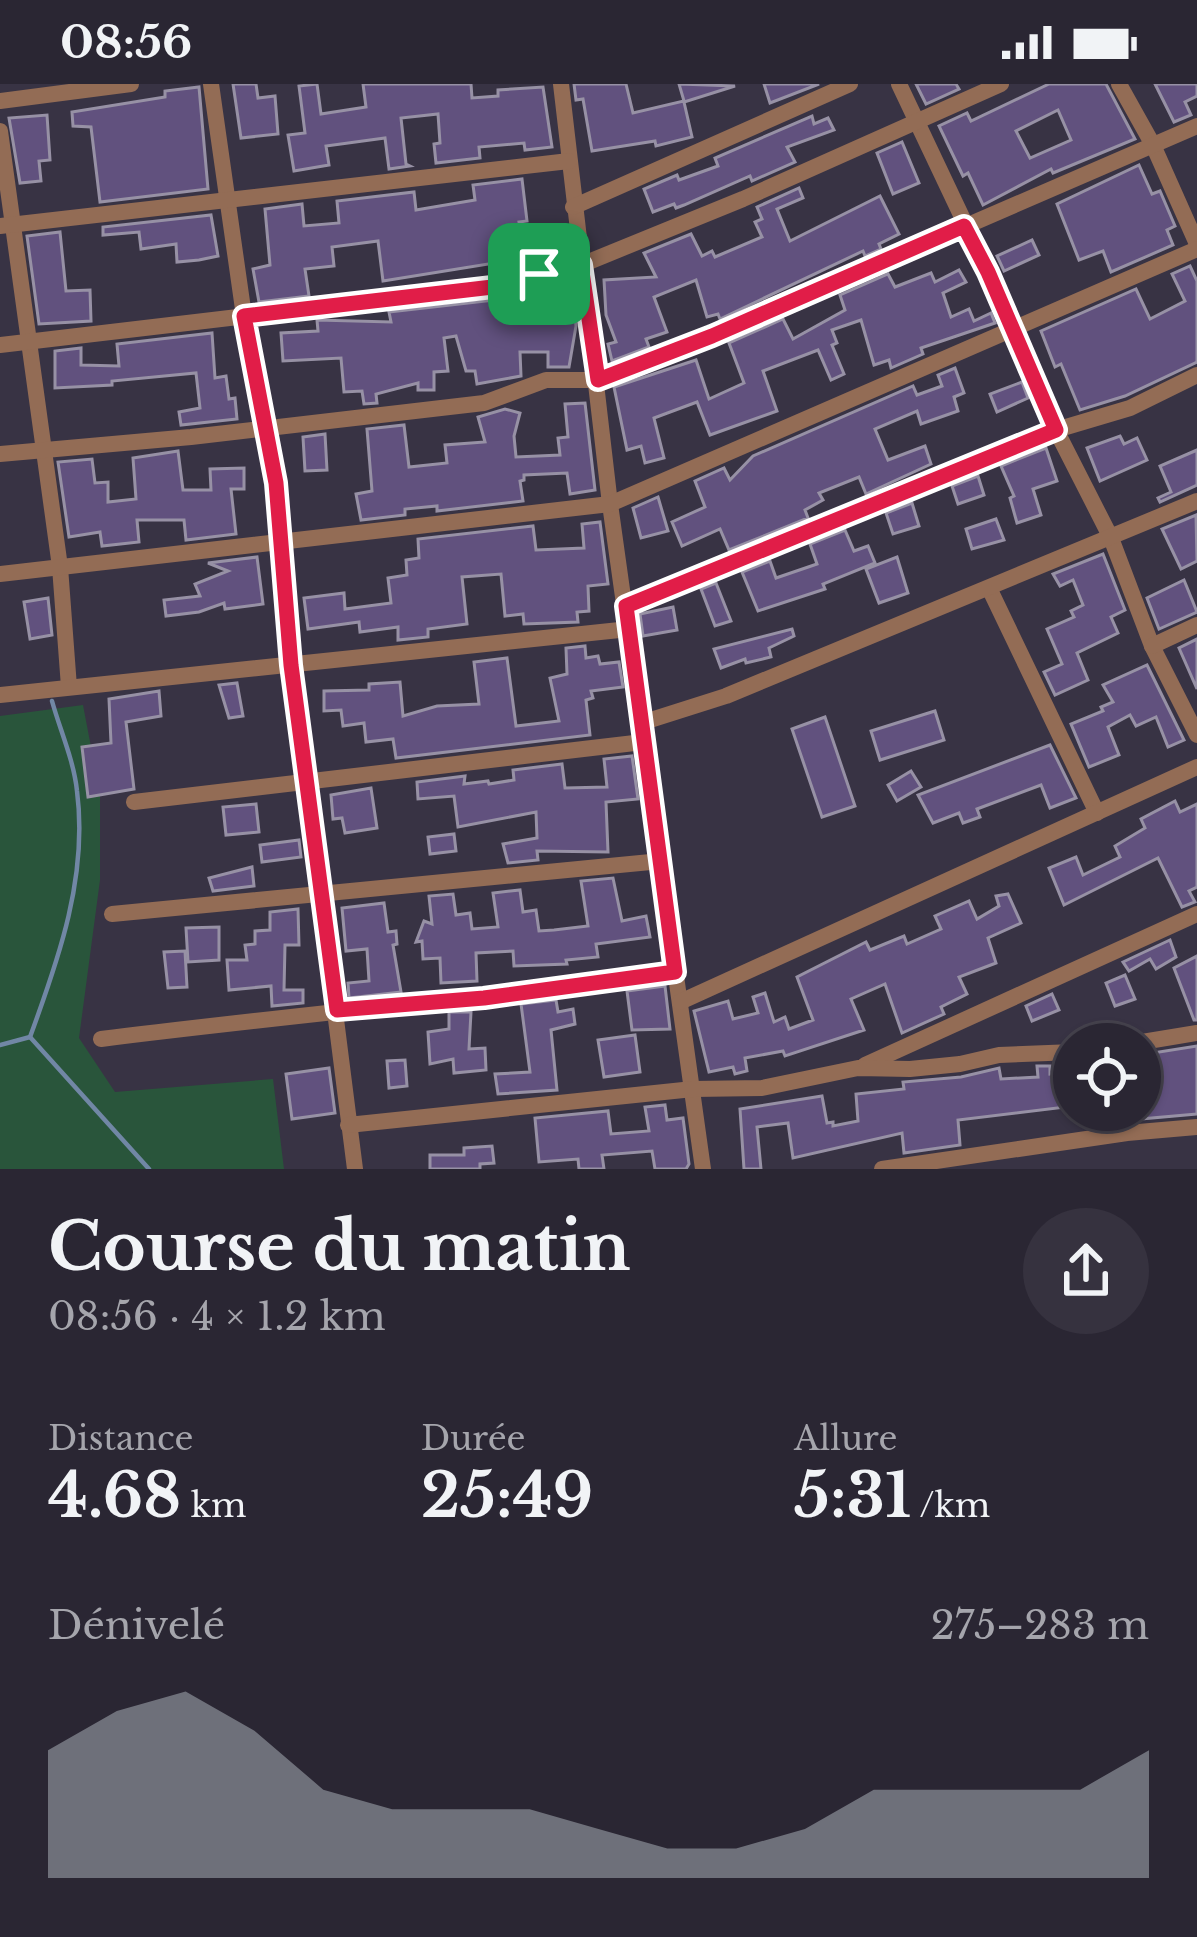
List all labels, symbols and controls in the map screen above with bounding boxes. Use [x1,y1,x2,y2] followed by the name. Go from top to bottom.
[60,14,192,70] text: 08:56
[488,223,590,325] pin
[506,241,572,307] icon: arrive
[1053,1023,1161,1131] map controls
[1053,1023,1161,1131] button: locate
[48,1206,631,1288] text: Course du matin
[1023,1208,1149,1334] button: share
[48,1292,386,1341] text: 08:56 · 4 × 1.2 km
[48,1418,194,1459] text: Distance
[421,1418,525,1459] text: Durée
[794,1418,897,1459] text: Allure
[48,1459,181,1533] text: 4.68
[421,1459,593,1533] text: 25:49
[794,1459,911,1533] text: 5:31
[181,1485,246,1526] text: km
[911,1485,990,1526] text: /km
[48,1601,225,1650] text: Dénivelé
[931,1601,1149,1650] text: 275–283 m

